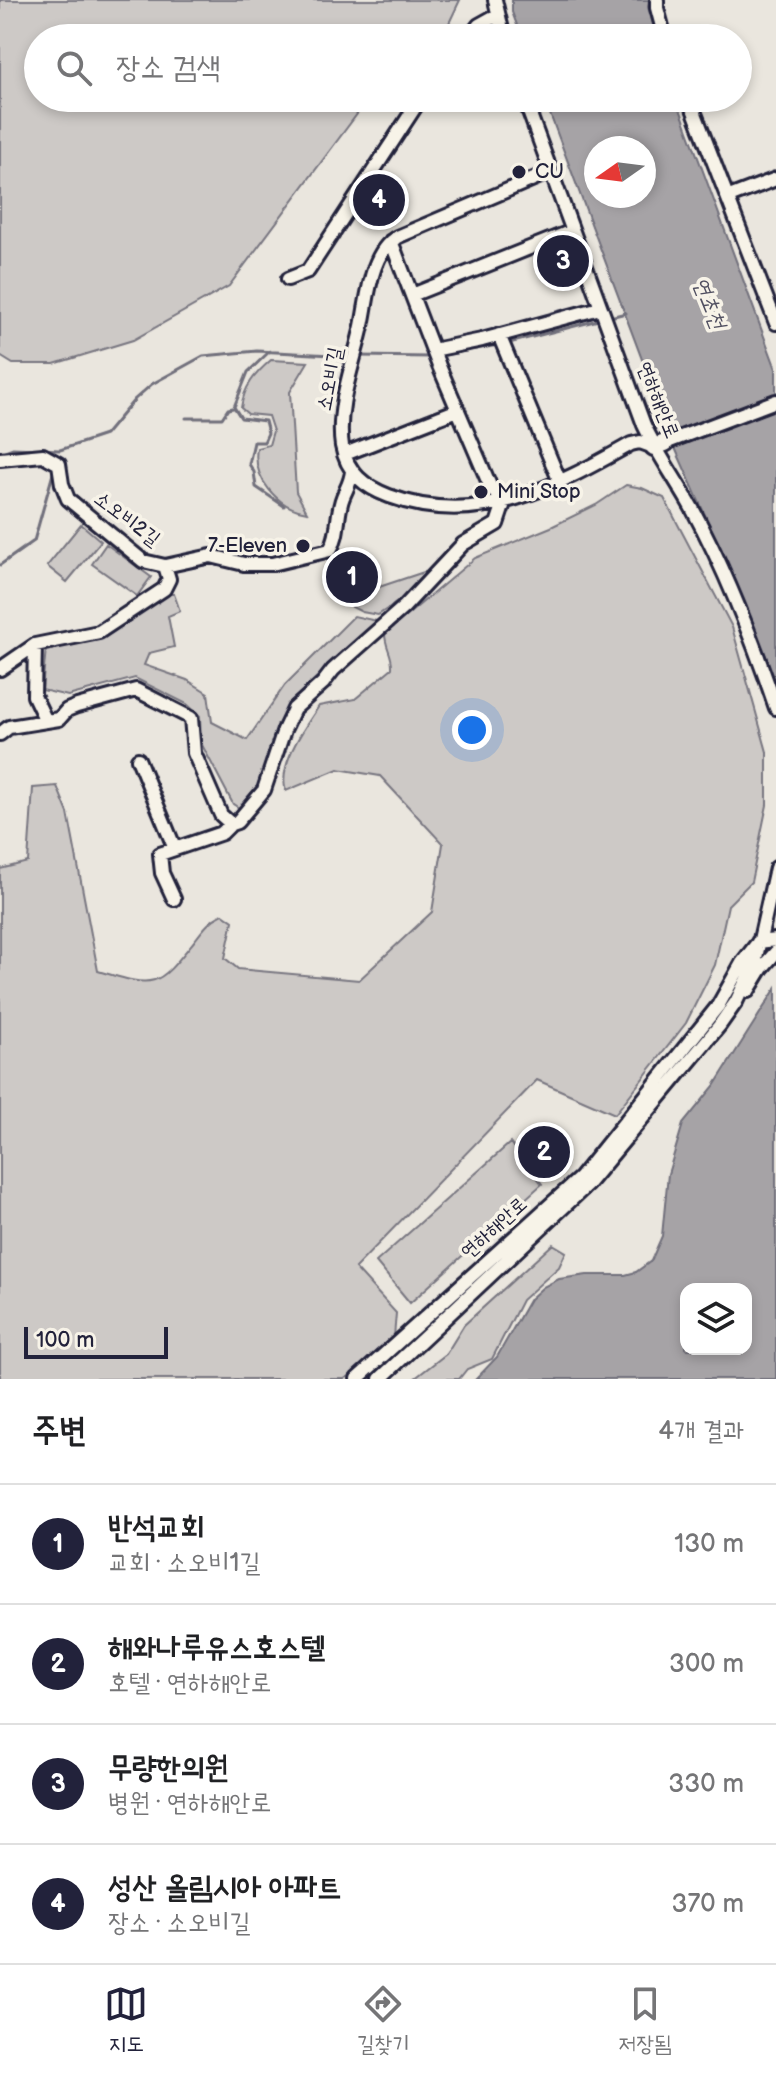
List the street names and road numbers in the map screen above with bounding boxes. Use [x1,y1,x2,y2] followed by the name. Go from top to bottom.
[312,345,348,413] street label: 소오비길
[632,358,684,442] street label: 연하해안로
[89,486,165,552] street label: 소오비2길
[456,1192,532,1264] street label: 연하해안로

